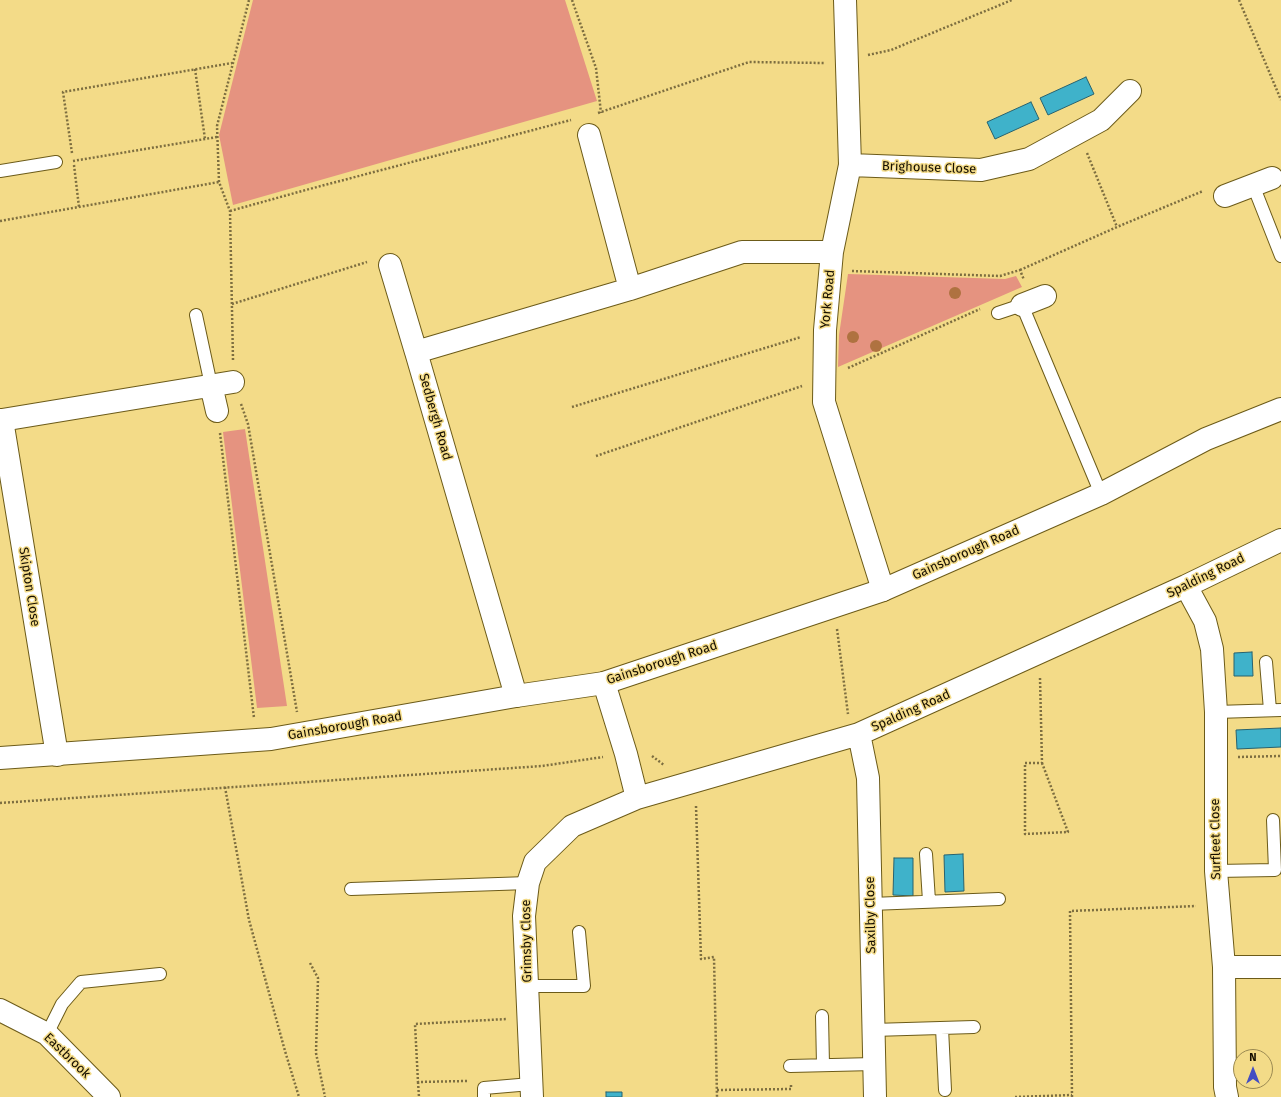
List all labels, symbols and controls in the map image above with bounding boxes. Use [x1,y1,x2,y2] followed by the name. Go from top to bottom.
[882,159,976,177] street label: Brighouse Close
[818,269,838,329] street label: York Road
[415,372,455,462] street label: Sedbergh Road
[910,522,1022,584] street label: Gainsborough Road
[15,546,43,628] street label: Skipton Close
[1165,550,1247,602] street label: Spalding Road
[605,638,719,688] street label: Gainsborough Road
[869,687,953,735] street label: Spalding Road
[287,708,403,744] street label: Gainsborough Road
[1207,798,1225,880] street label: Surfleet Close
[863,876,879,954] street label: Saxilby Close
[518,899,536,983] street label: Grimsby Close
[40,1030,94,1082] street label: Eastbrook
[1233,1049,1273,1089] north arrow
[1249,1051,1257,1064] text: N

